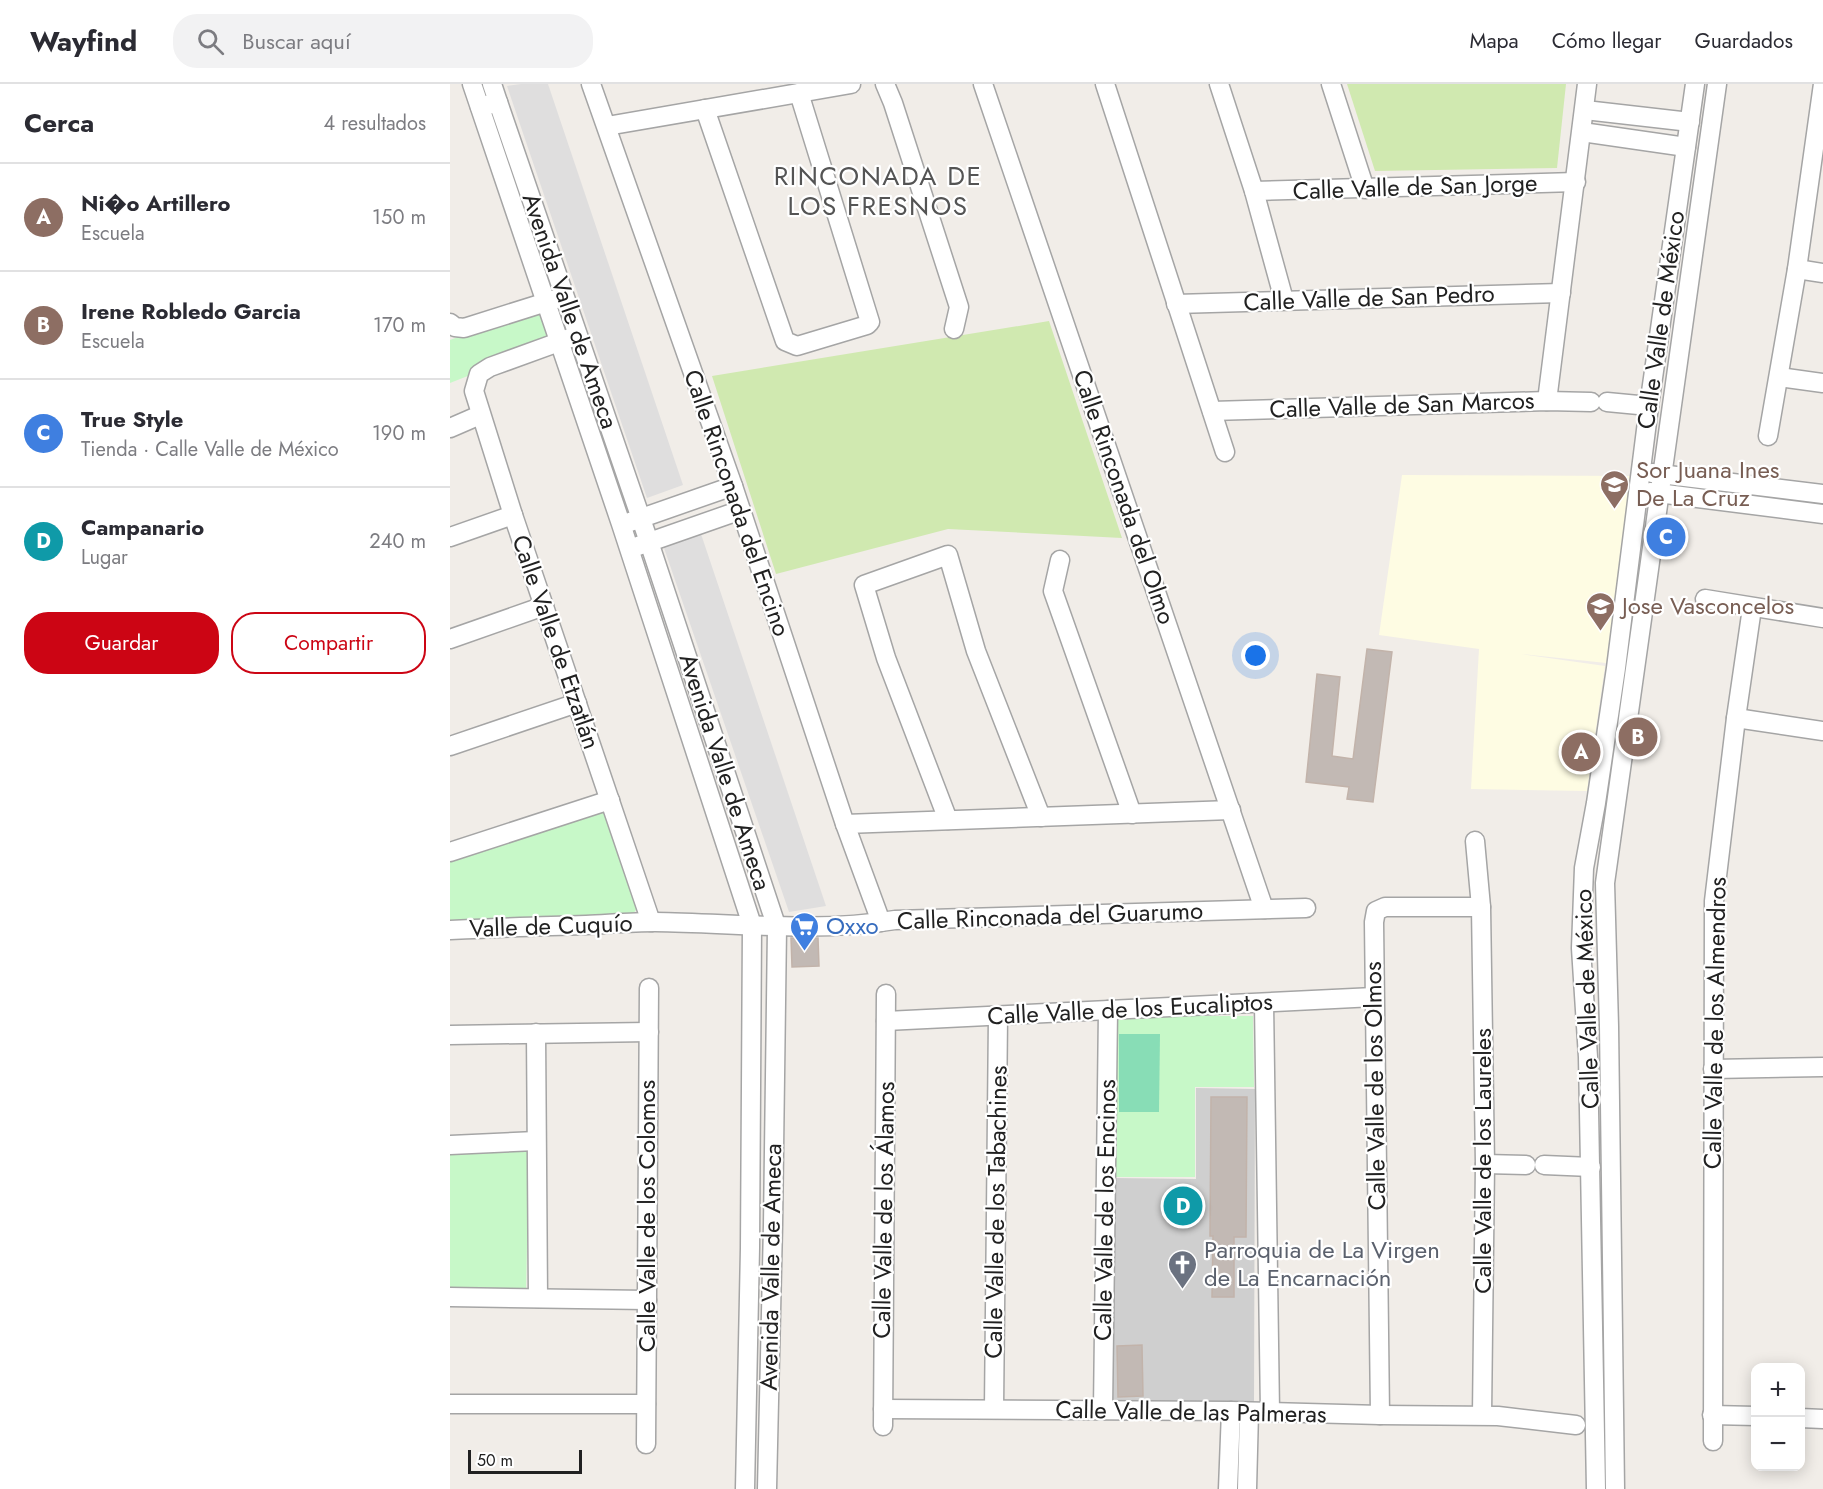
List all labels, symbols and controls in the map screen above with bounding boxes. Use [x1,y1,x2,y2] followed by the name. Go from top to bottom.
[173,14,593,68] search box
[30,21,137,62] text: Wayfind
[194,25,227,58] icon: search
[242,25,351,57] text: Buscar aquí
[1469,26,1519,56] text: Mapa
[1552,26,1661,56] text: Cómo llegar
[1694,26,1793,56] text: Guardados
[24,104,94,142] text: Cerca
[324,109,426,138] text: 4 resultados
[774,157,982,225] district label: RINCONADA DE LOS FRESNOS
[1292,165,1538,208] street label: Calle Valle de San Jorge
[81,187,231,219] text: Ni�o Artillero
[514,188,627,433] street label: Avenida Valle de Ameca
[36,203,51,232] text: A
[372,203,426,232] text: 150 m
[1628,209,1693,431] street label: Calle Valle de México
[81,219,145,248] text: Escuela
[1243,276,1495,319] street label: Calle Valle de San Pedro
[81,295,301,327] text: Irene Robledo Garcia
[37,311,50,340] text: B
[373,311,426,340] text: 170 m
[81,327,145,356] text: Escuela
[675,365,800,641] street label: Calle Rinconada del Encino
[1064,365,1184,629] street label: Calle Rinconada del Olmo
[1269,382,1535,427] street label: Calle Valle de San Marcos
[81,403,183,435] text: True Style
[36,419,51,448] text: C
[372,419,426,448] text: 190 m
[81,435,339,464] text: Tienda · Calle Valle de México
[1636,452,1779,515] place label: Sor Juana Ines De La Cruz
[1599,468,1631,510] school or university icon: Sor Juana Ines De La Cruz
[81,511,204,543] text: Campanario
[1646,514,1686,560] pin: C
[36,527,51,556] text: D
[369,527,426,556] text: 240 m
[503,530,610,754] street label: Calle Valle de Etzatlán
[81,543,128,572] text: Lugar
[1619,588,1794,623] place label: Jose Vasconcelos
[1585,590,1617,632] school or university icon: Jose Vasconcelos
[24,612,219,674] button: Guardar
[231,612,426,674] button: Compartir
[1241,641,1270,670] your location
[671,649,780,895] street label: Avenida Valle de Ameca
[1618,714,1658,760] pin: B
[1562,730,1600,774] pin: A
[1694,877,1735,1169] street label: Calle Valle de los Almendros
[1565,888,1608,1110] street label: Calle Valle de México
[896,893,1204,938] street label: Calle Rinconada del Guarumo
[469,905,633,946] street label: Valle de Cuquío
[826,908,879,943] place label: Oxxo
[789,910,821,952] supermarket icon: Oxxo
[1355,961,1394,1211] street label: Calle Valle de los Olmos
[986,984,1274,1033] street label: Calle Valle de los Eucaliptos
[1465,1028,1500,1294] street label: Calle Valle de los Laureles
[975,1065,1016,1359] street label: Calle Valle de los Tabachines
[1085,1079,1124,1341] street label: Calle Valle de los Encinos
[629,1080,664,1352] street label: Calle Valle de los Colomos
[864,1081,903,1339] street label: Calle Valle de los Álamos
[751,1143,790,1391] street label: Avenida Valle de Ameca
[1164,1184,1202,1228] pin: D
[1204,1232,1440,1295] place label: Parroquia de La Virgen de La Encarnación
[1167,1248,1199,1290] church icon: Parroquia de La Virgen de La Encarnación
[1751,1363,1805,1471] map controls
[1751,1363,1805,1417] button: +
[1055,1392,1327,1431] street label: Calle Valle de las Palmeras
[1751,1417,1805,1471] button: −
[468,1447,582,1474] scale bar
[477,1449,513,1472] text: 50 m

